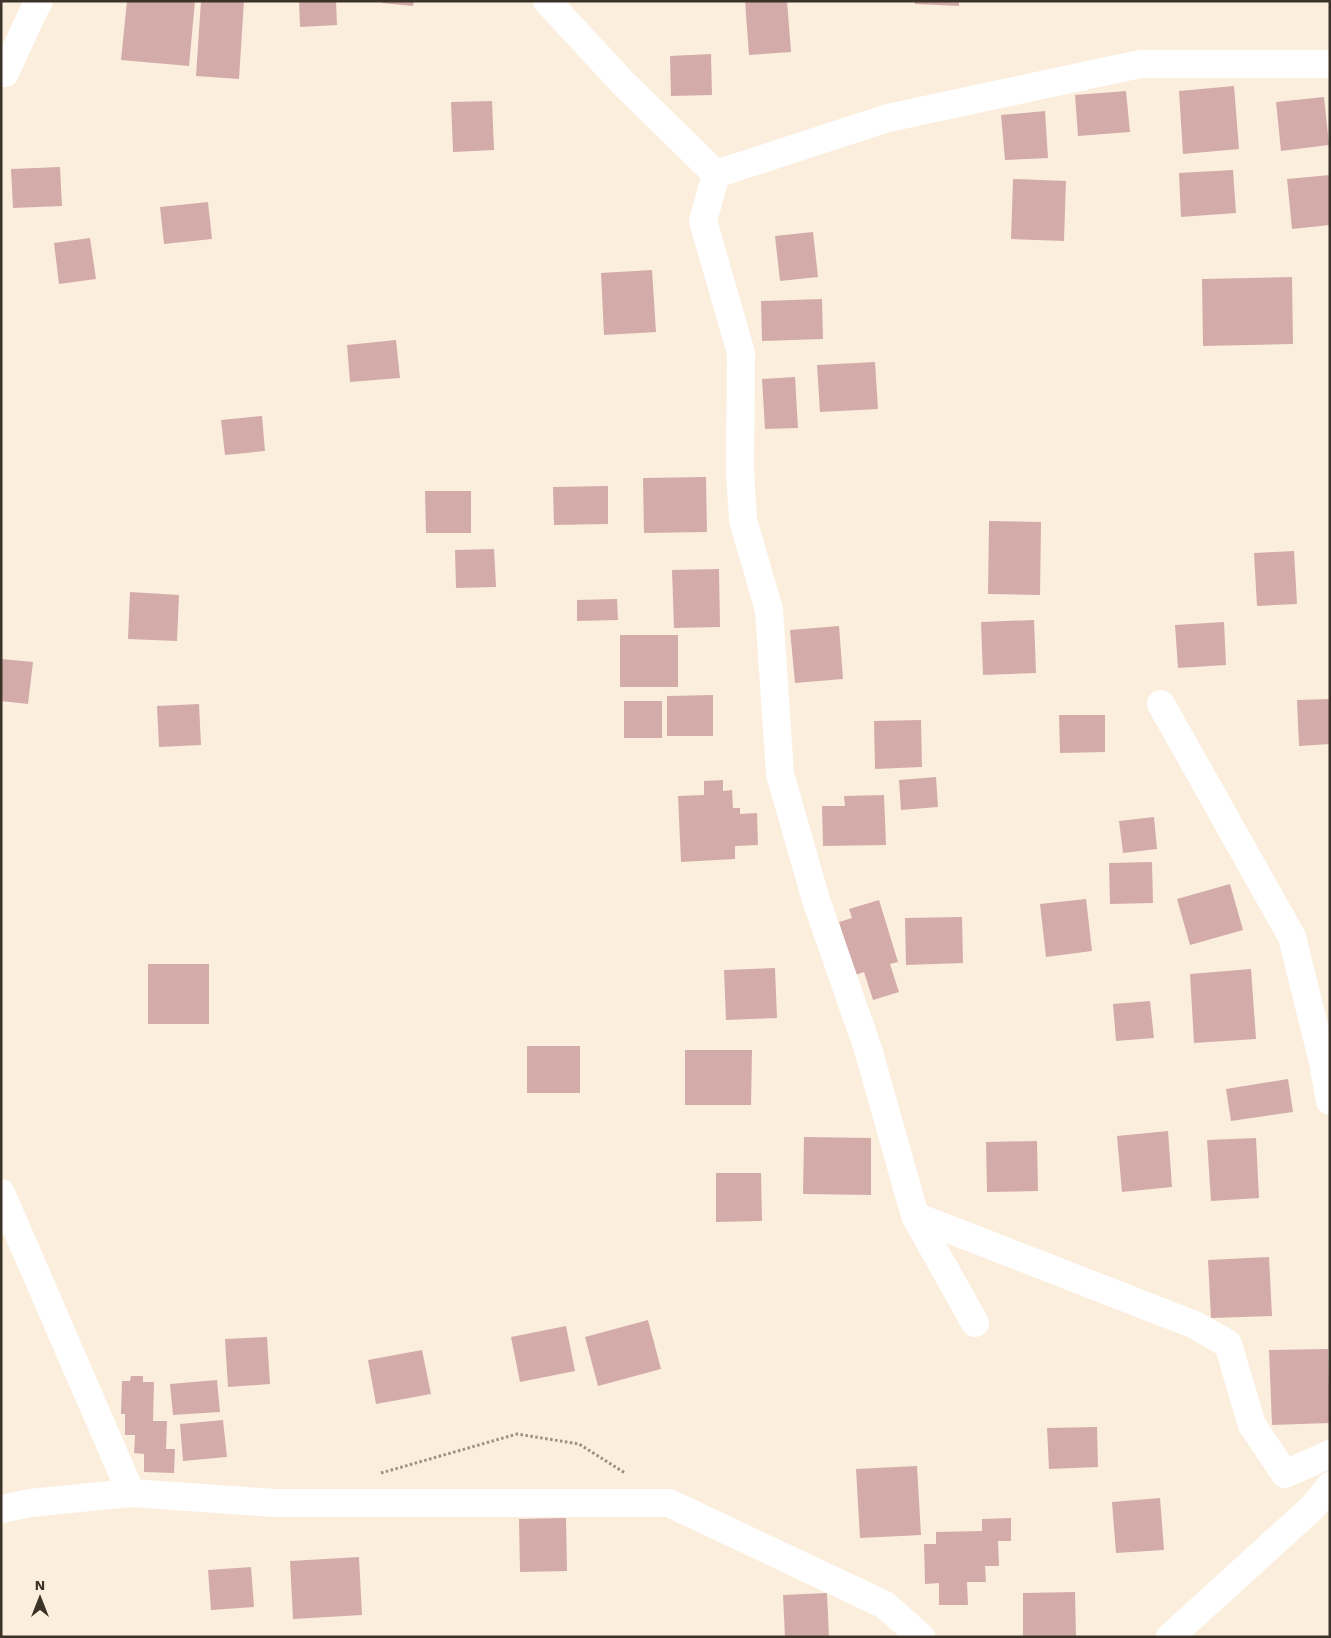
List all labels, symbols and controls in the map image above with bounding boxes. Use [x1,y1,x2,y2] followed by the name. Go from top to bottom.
[15,1573,65,1623] north arrow
[35,1577,45,1593] text: N

